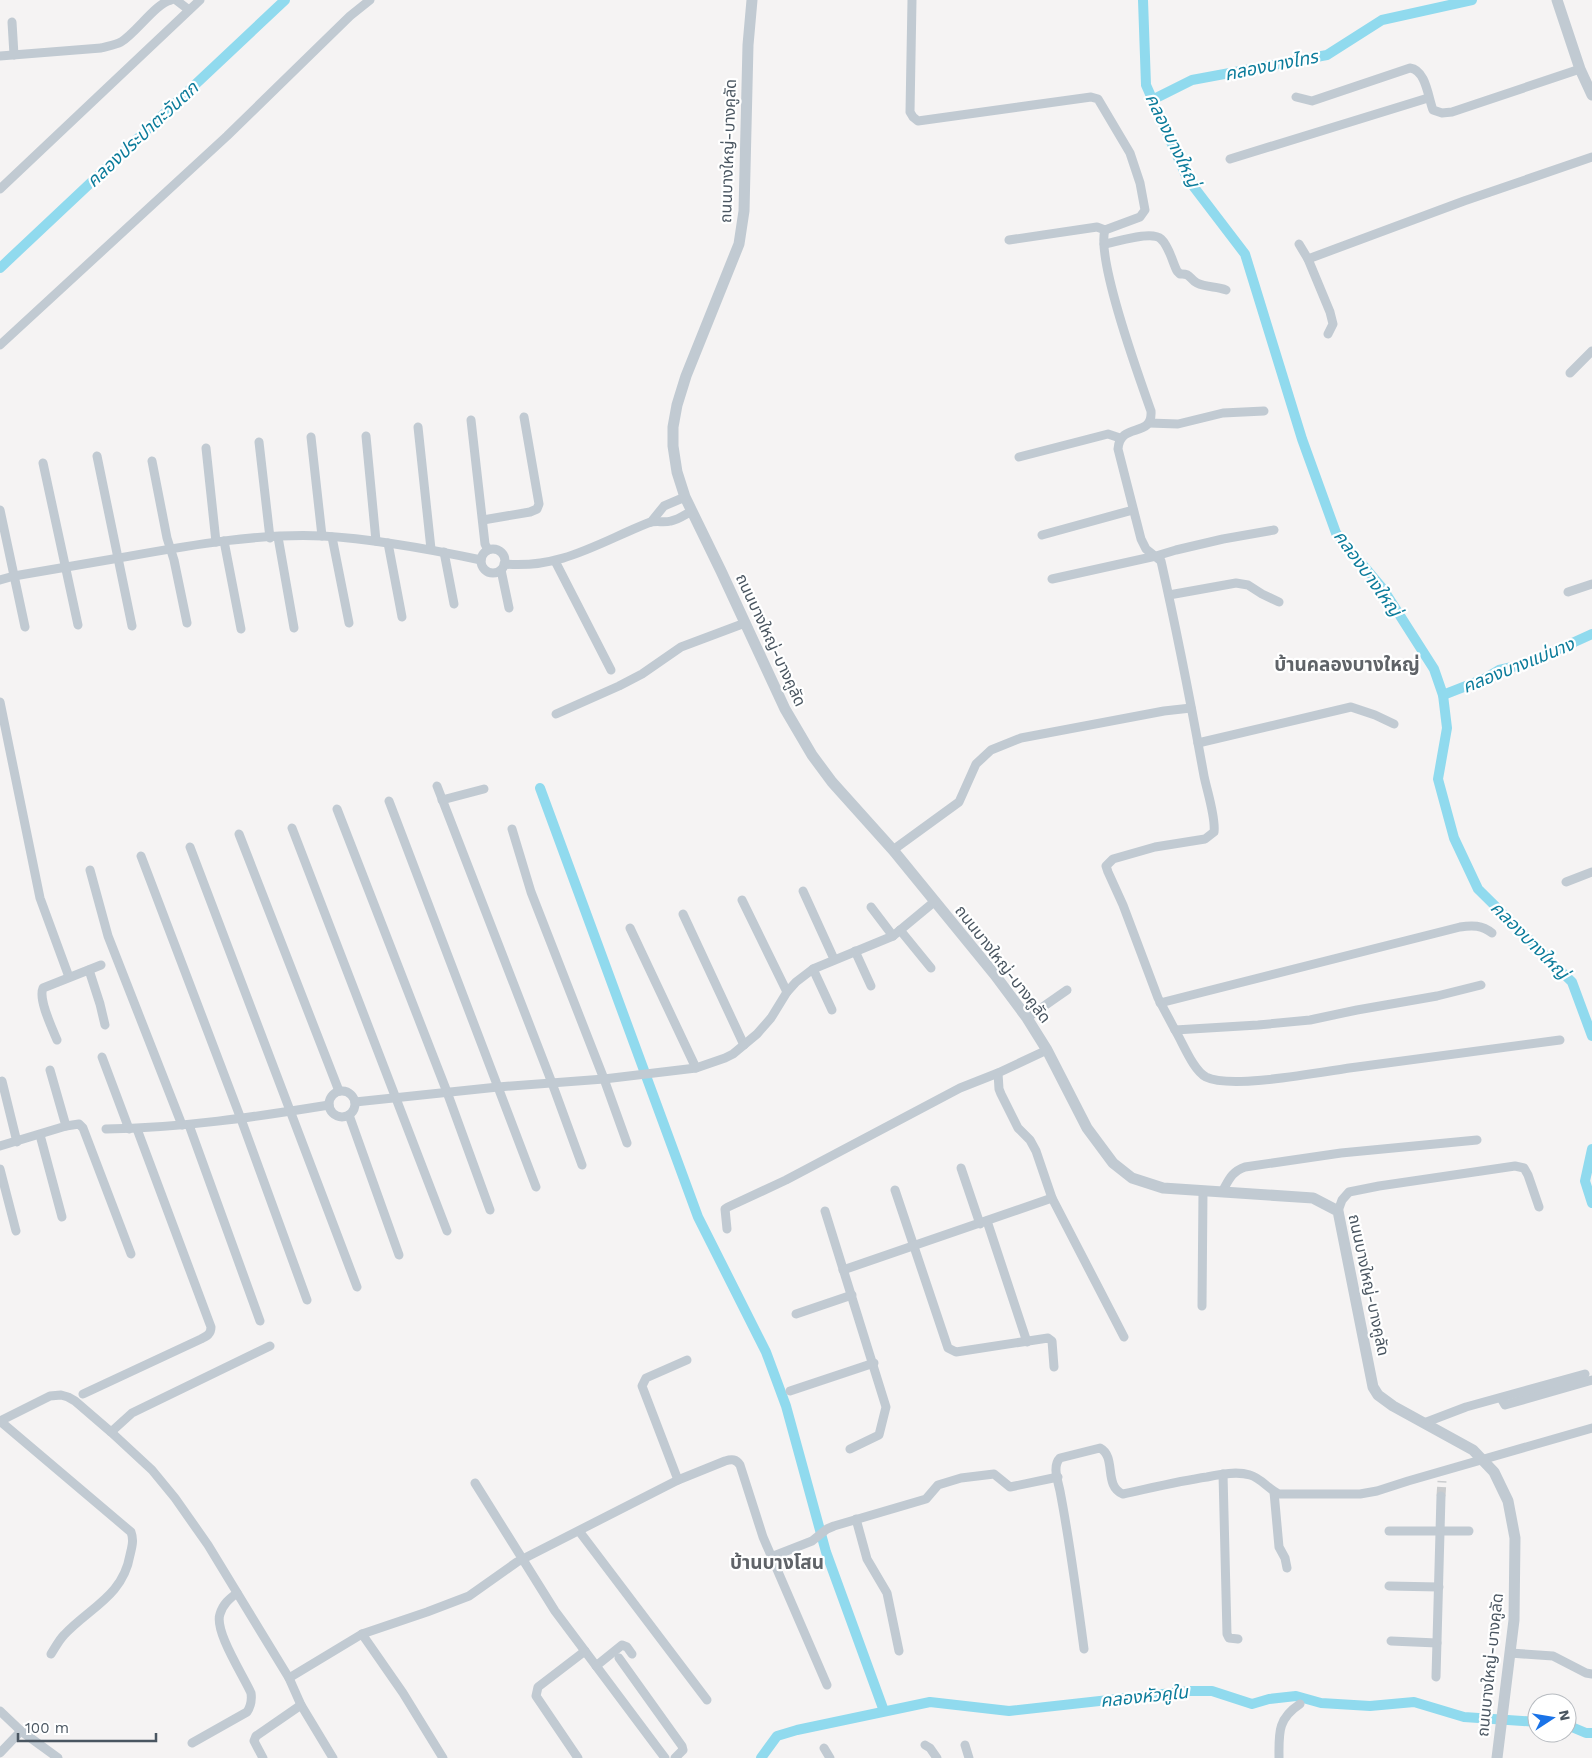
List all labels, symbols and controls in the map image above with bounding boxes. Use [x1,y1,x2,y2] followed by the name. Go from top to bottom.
[1223,45,1321,84] water label: คลองบางไทร
[82,76,203,191] water label: คลองประปาตะวันตก
[716,79,740,223] street label: ถนนบางใหญ่-บางคูลัด
[1141,90,1206,193] water label: คลองบางใหญ่
[1330,526,1408,623] water label: คลองบางใหญ่
[732,571,810,709] street label: ถนนบางใหญ่-บางคูลัด
[1459,633,1578,697] water label: คลองบางแม่นาง
[1274,653,1420,676] district label: บ้านคลองบางใหญ่
[1487,897,1575,985] water label: คลองบางใหญ่
[951,901,1055,1027] street label: ถนนบางใหญ่-บางคูลัด
[1345,1212,1393,1358] street label: ถนนบางใหญ่-บางคูลัด
[730,1551,824,1574] district label: บ้านบางโสน
[1473,1592,1507,1738] street label: ถนนบางใหญ่-บางคูลัด
[1099,1681,1190,1712] water label: คลองหัวคูใน
[1527,1693,1577,1743] north arrow
[1556,1709,1574,1722] text: N
[18,1710,155,1742] scale bar
[25,1719,69,1737] text: 100 m

